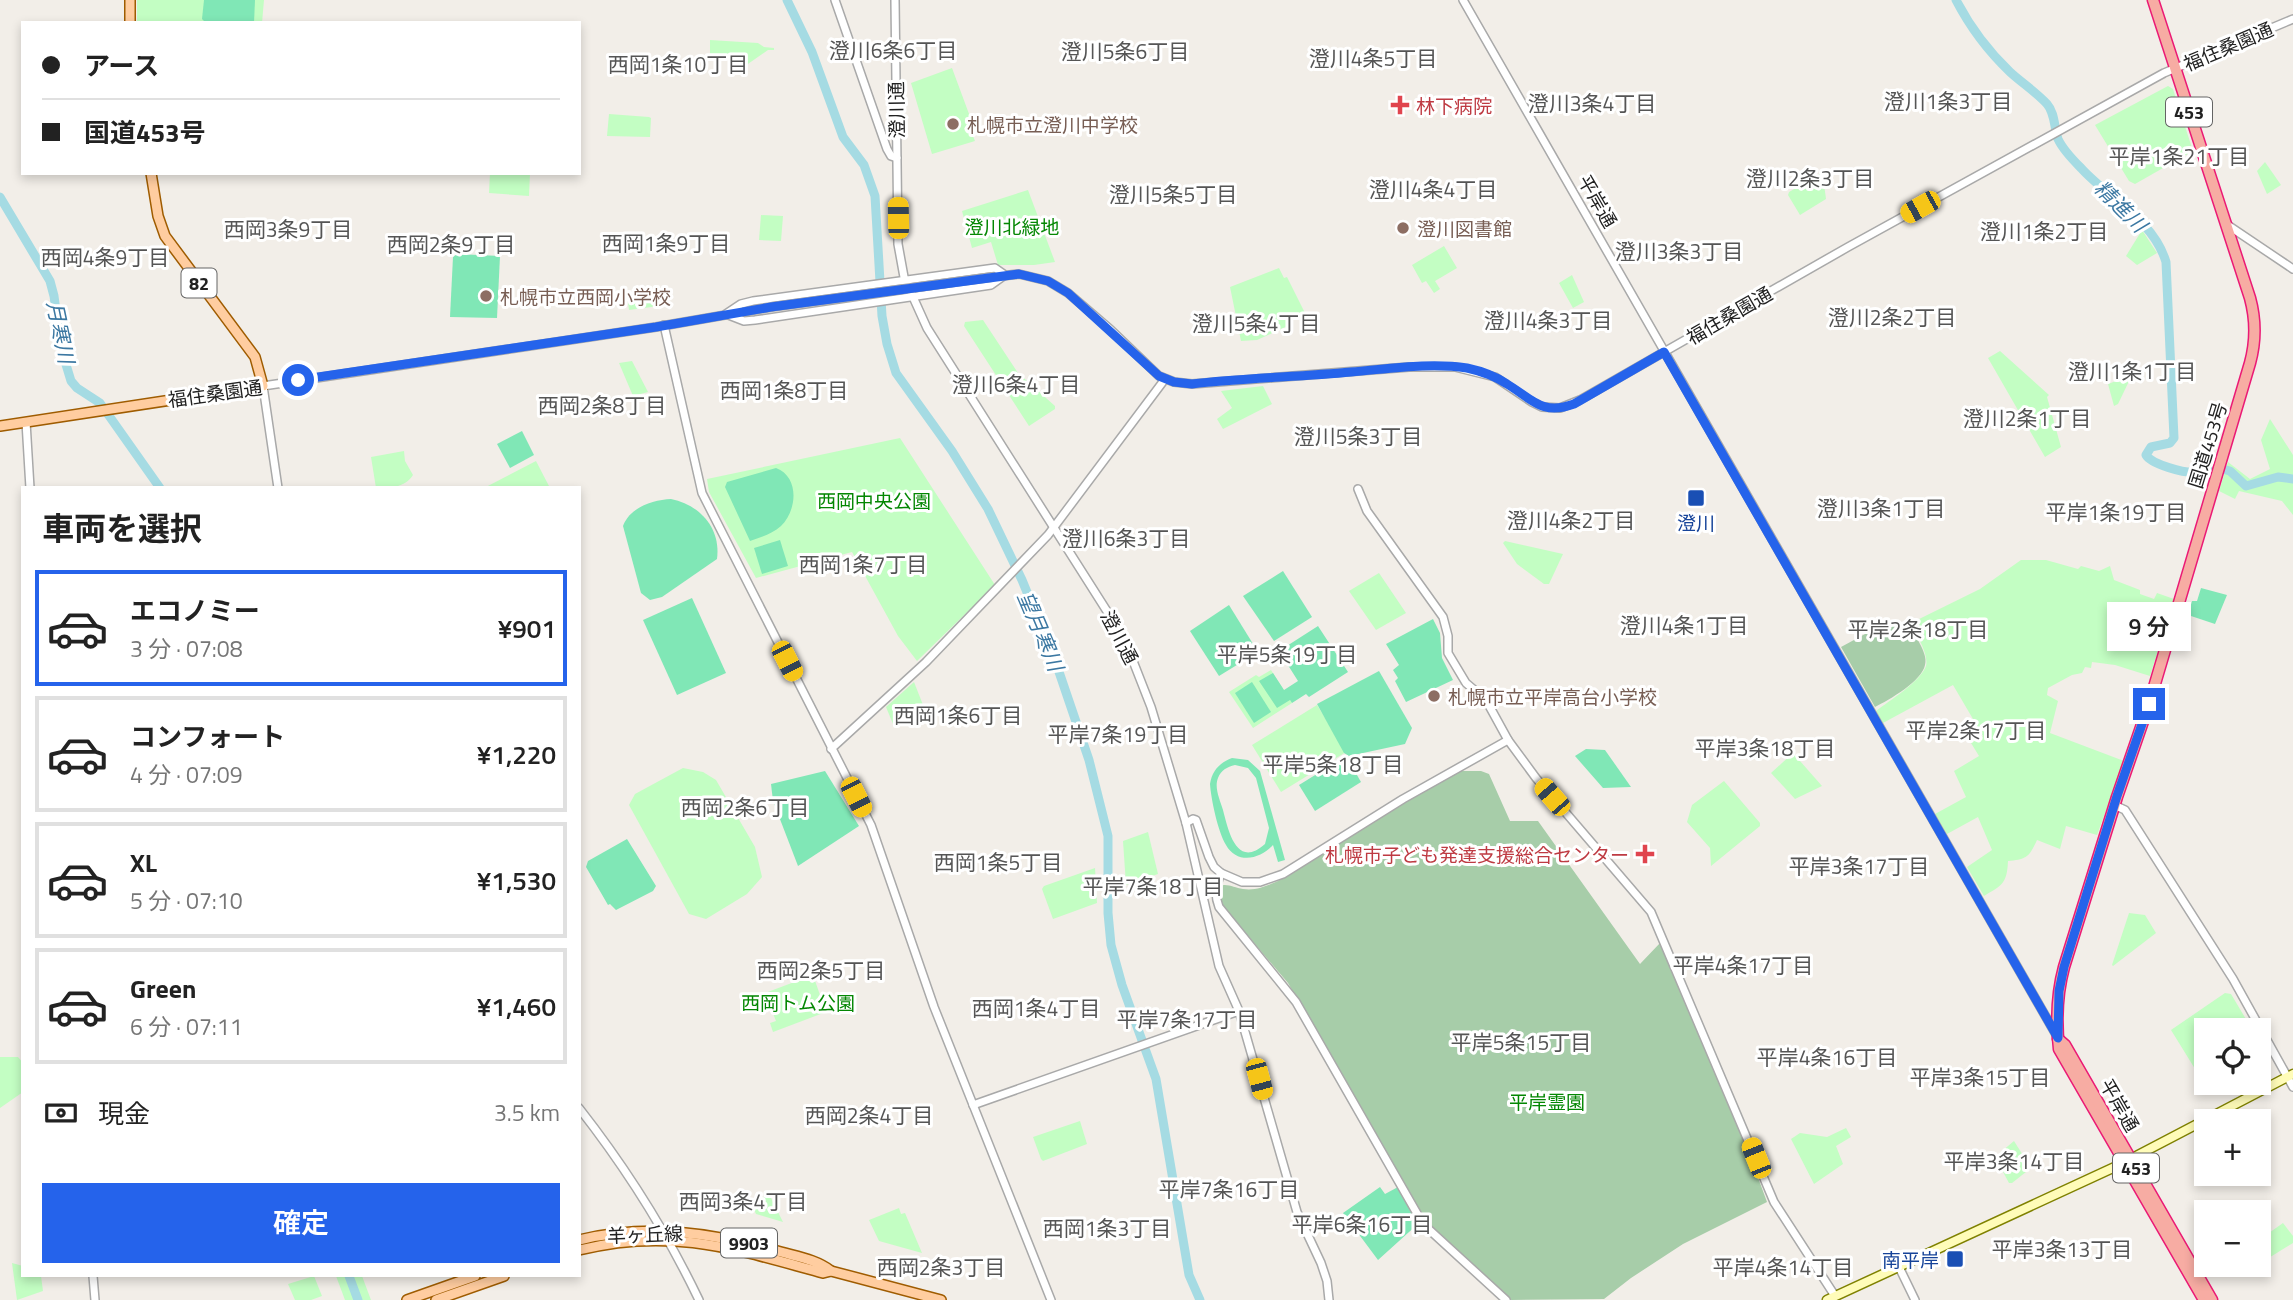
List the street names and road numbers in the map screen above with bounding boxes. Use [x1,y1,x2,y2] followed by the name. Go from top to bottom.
[2179,14,2277,78] street label: 福住桑園通
[881,81,911,139] street label: 澄川通
[2166,98,2212,127] road number: 453
[1571,169,1625,233] street label: 平岸通
[182,268,216,298] road number: 82
[1681,279,1777,351] street label: 福住桑園通
[166,372,264,414] street label: 福住桑園通
[2180,398,2234,492] street label: 国道453号
[1094,605,1146,669] street label: 澄川通
[2093,1073,2147,1137] street label: 平岸通
[2113,1154,2159,1182] road number: 453
[607,1218,683,1250] street label: 羊ヶ丘線
[721,1228,777,1258] road number: 9903

